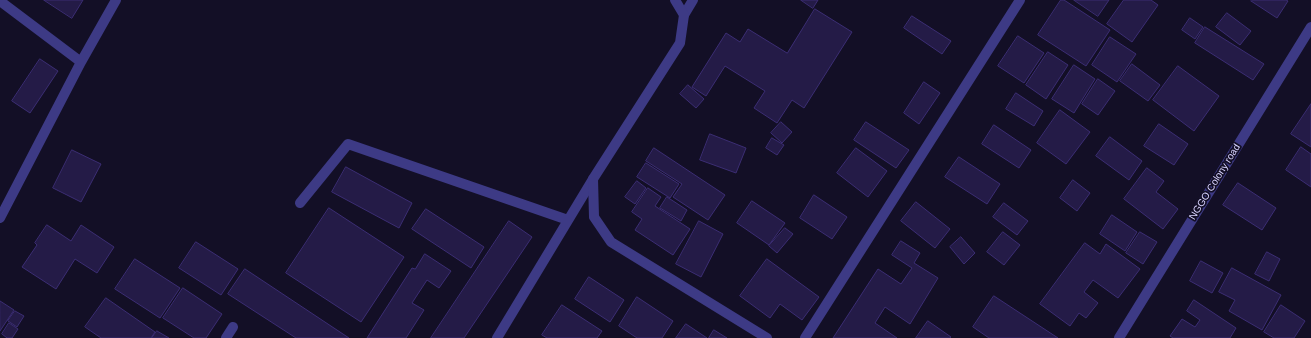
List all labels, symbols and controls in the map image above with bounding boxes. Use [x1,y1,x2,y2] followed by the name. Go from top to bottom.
[1187,142,1243,222] street label: NGGO Colony road

